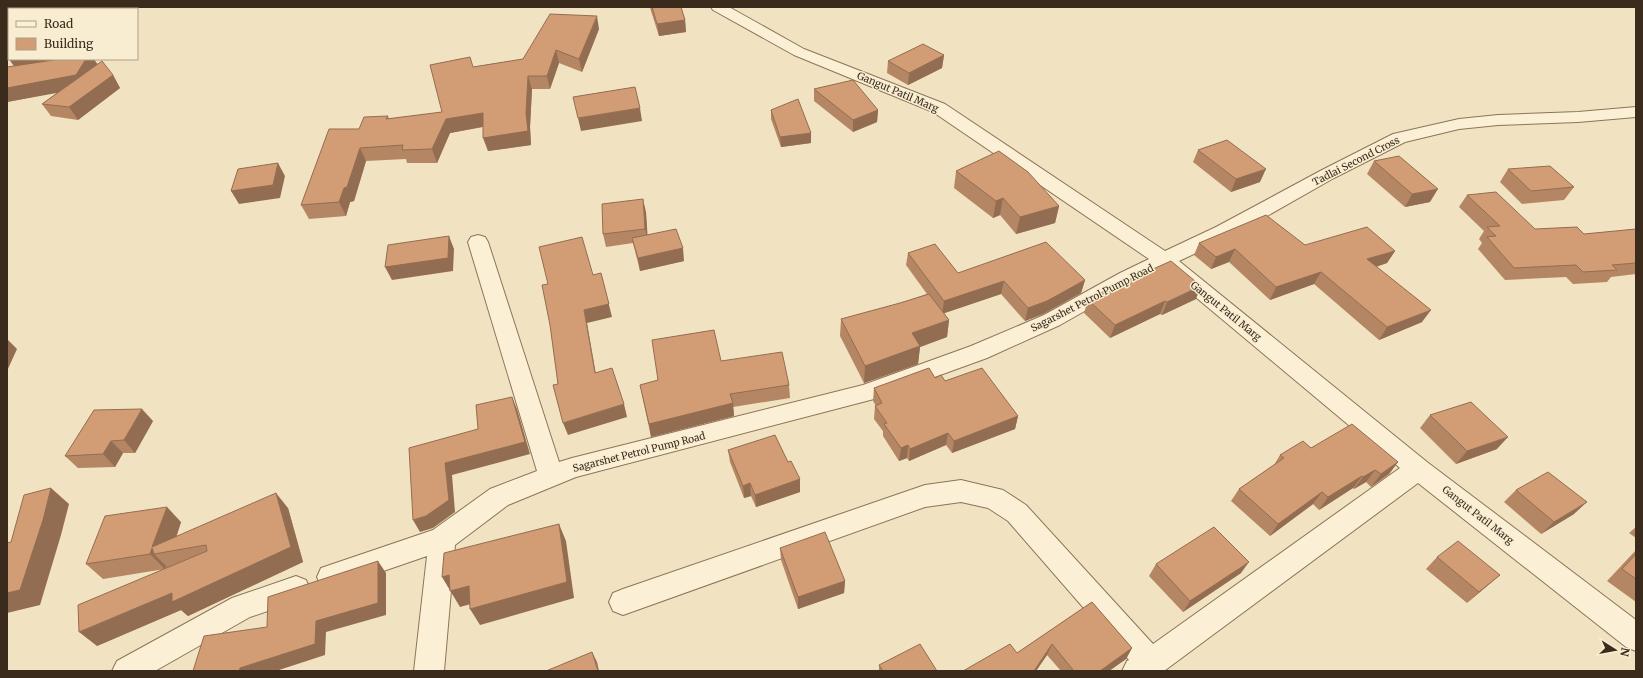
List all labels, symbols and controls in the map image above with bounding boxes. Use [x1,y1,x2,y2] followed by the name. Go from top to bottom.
[8,8,138,60] legend
[44,16,73,31] text: Road
[44,36,94,51] text: Building
[855,69,941,115] street label: Gangut Patil Marg
[1310,133,1402,189] street label: Tadlai Second Cross
[1028,261,1156,335] street label: Sagarshet Petrol Pump Road
[1188,278,1264,344] street label: Gangut Patil Marg
[571,429,707,475] street label: Sagarshet Petrol Pump Road
[1440,483,1516,547] street label: Gangut Patil Marg
[1595,630,1635,670] north arrow
[1617,646,1633,658] text: N

